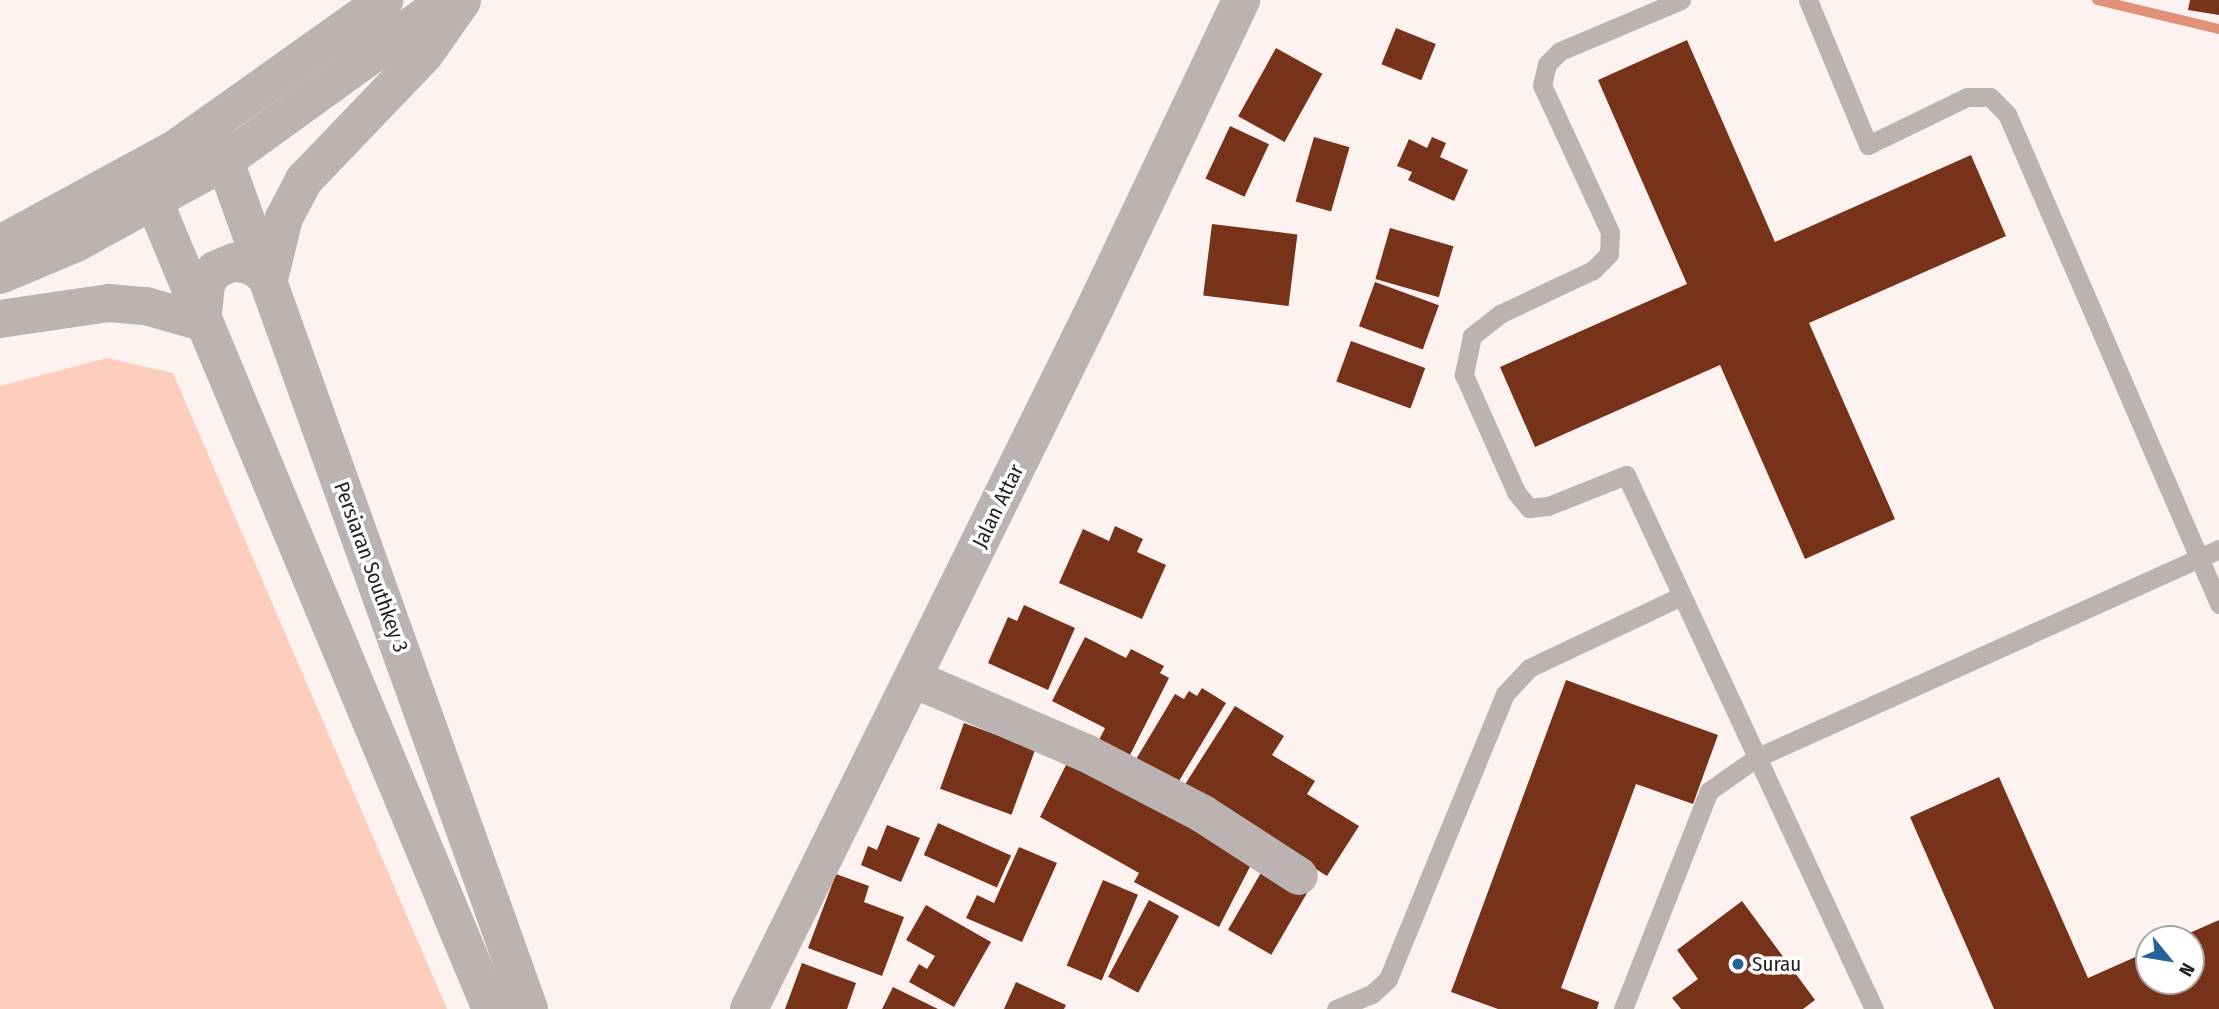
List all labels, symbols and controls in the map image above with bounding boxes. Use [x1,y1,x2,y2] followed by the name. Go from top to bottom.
[967,460,1029,552] street label: Jalan Attar
[328,478,414,656] street label: Persiaran Southkey 3
[2135,925,2205,995] north arrow
[1752,951,1801,977] place label: Surau
[1730,956,1746,972] marker: Surau
[2174,959,2200,980] text: N

